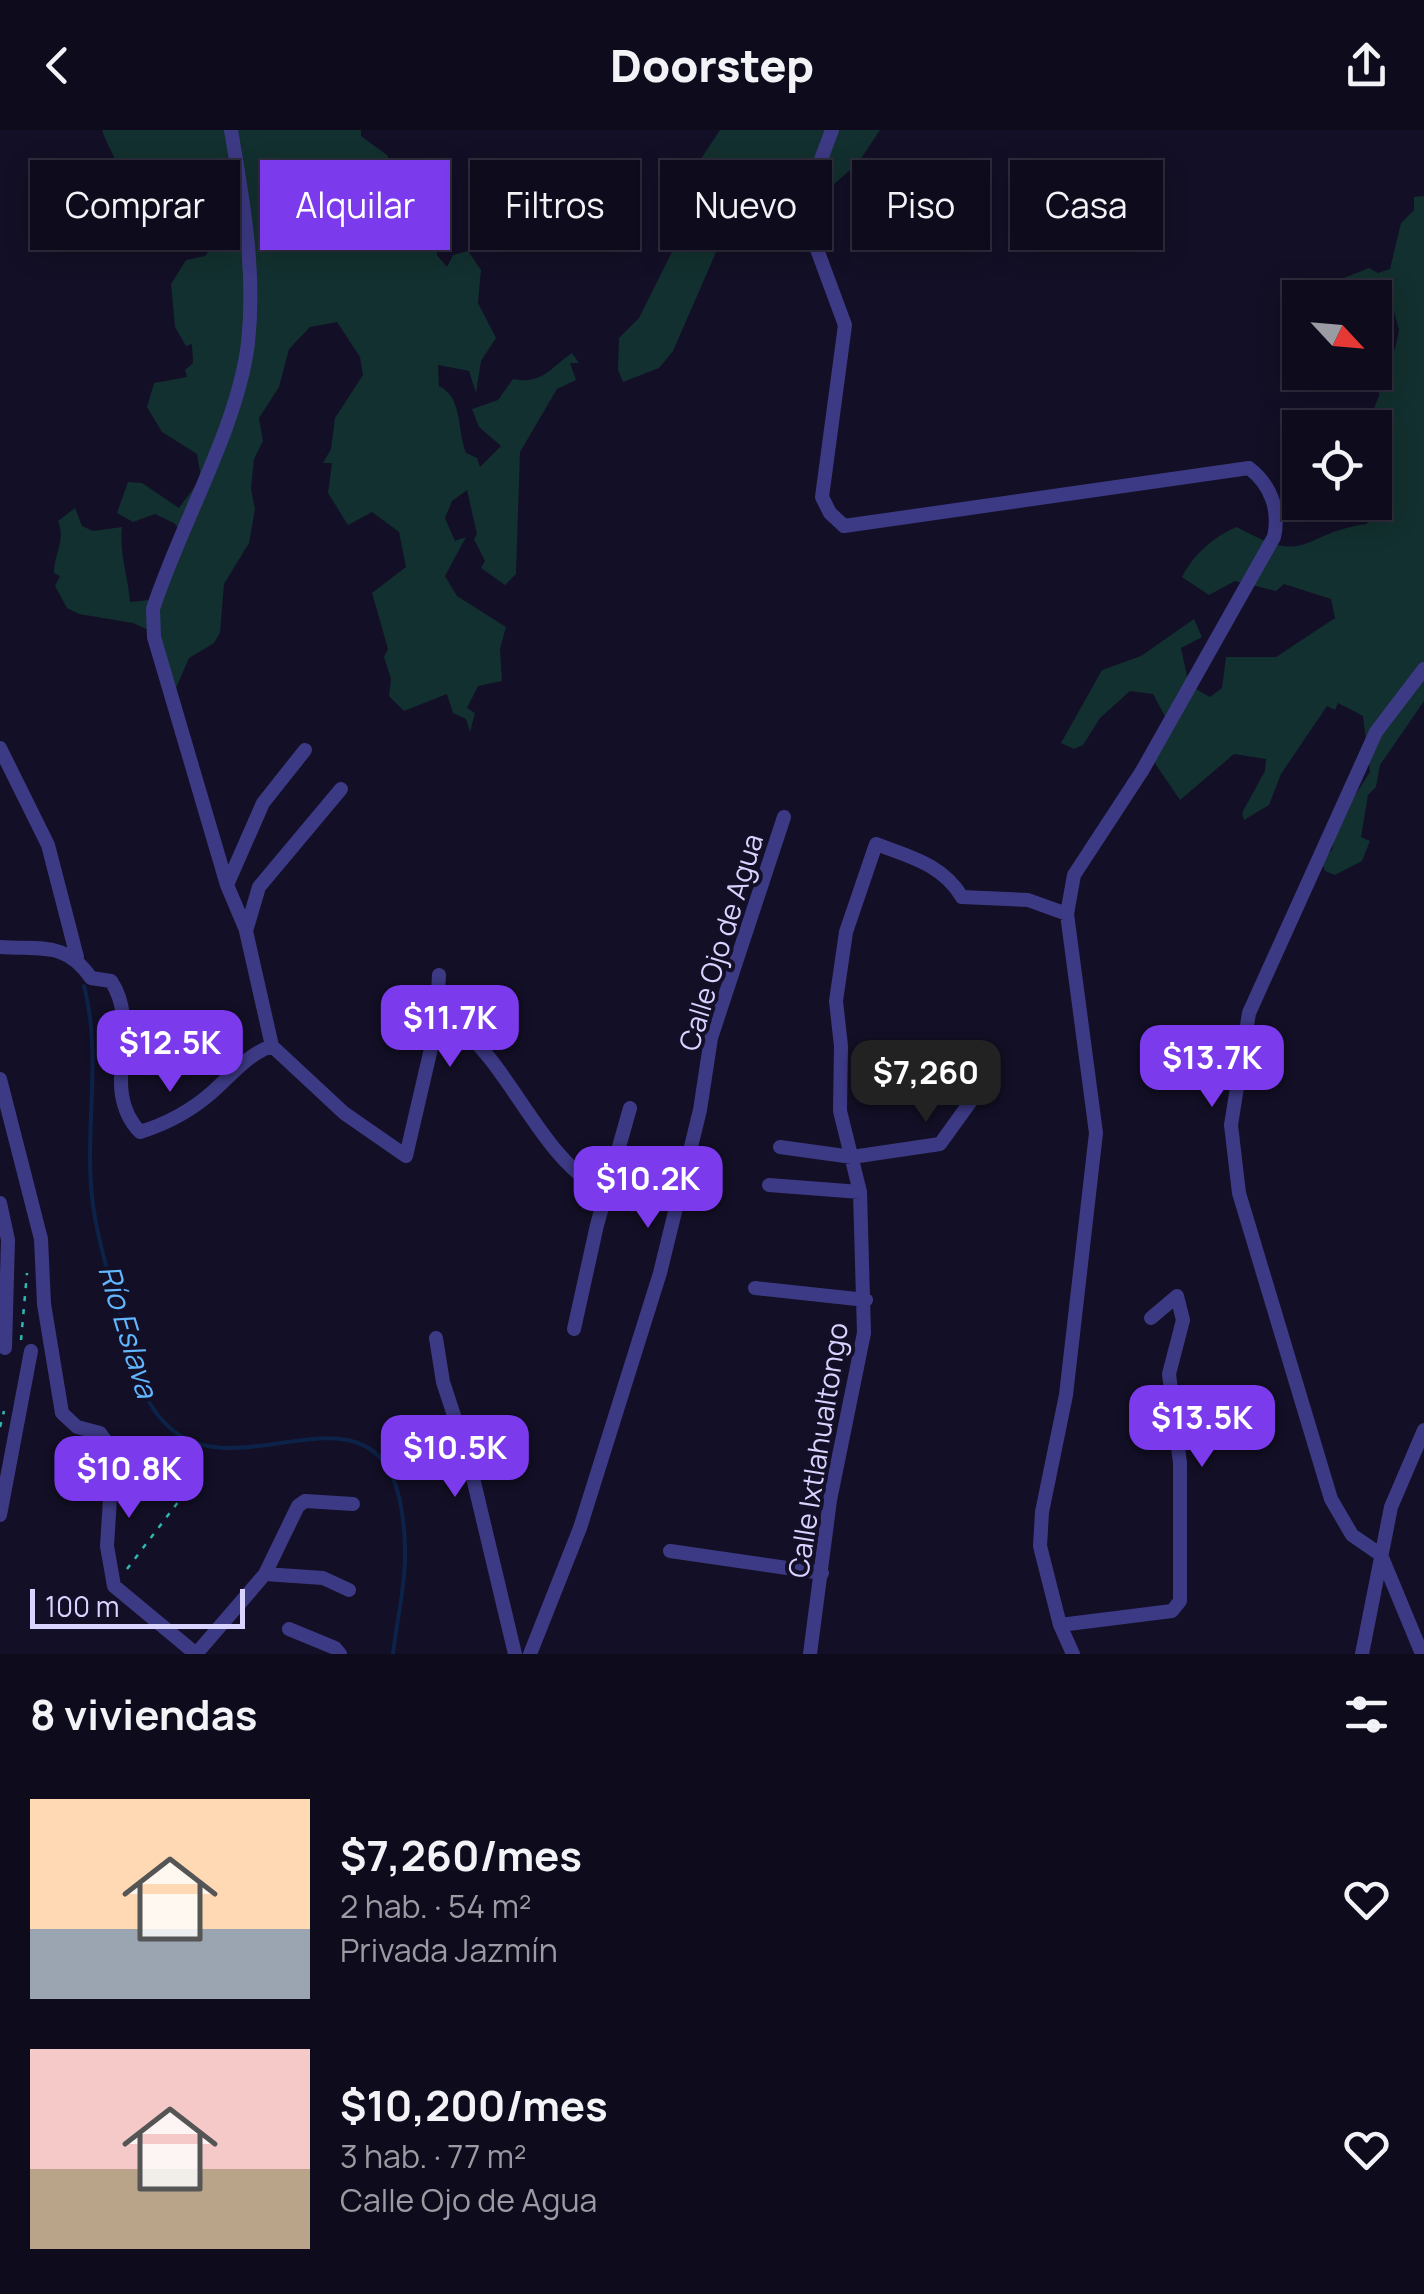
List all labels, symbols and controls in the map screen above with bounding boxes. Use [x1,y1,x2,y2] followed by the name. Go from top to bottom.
[610,34,814,96] text: Doorstep
[30,38,85,93] icon: back
[1339,38,1394,93] icon: share
[30,160,240,250] chip: Comprar
[260,160,450,250] chip: Alquilar
[470,160,640,250] chip: Filtros
[660,160,832,250] chip: Nuevo
[852,160,990,250] chip: Piso
[1010,160,1163,250] chip: Casa
[1282,280,1392,390] north arrow
[1282,280,1392,520] map controls
[1282,410,1392,520] button: locate
[669,829,771,1055] street label: Calle Ojo de Agua
[369,985,531,1070] pin: $11.7K
[403,995,497,1039] text: $11.7K
[89,1010,251,1095] pin: $12.5K
[119,1020,221,1064] text: $12.5K
[1131,1025,1293,1110] pin: $13.7K
[1162,1035,1262,1079] text: $13.7K
[845,1040,1007,1125] pin: $7,260
[873,1050,979,1094] text: $7,260
[567,1146,729,1231] pin: $10.2K
[596,1156,700,1200] text: $10.2K
[89,1260,169,1404] water label: Río Eslava
[778,1320,856,1580] street label: Calle Ixtlahualtongo
[1121,1385,1283,1470] pin: $13.5K
[1151,1395,1253,1439] text: $13.5K
[374,1415,536,1500] pin: $10.5K
[403,1425,507,1469] text: $10.5K
[48,1436,210,1521] pin: $10.8K
[76,1446,182,1490] text: $10.8K
[30,1584,245,1628] scale bar
[45,1587,119,1625] text: 100 m
[30,1685,258,1743] text: 8 viviendas
[1339,1687,1394,1742] icon: filters
[340,1826,582,1884] text: $7,260/mes
[110,1839,230,1959] icon: home
[1339,1872,1394,1927] icon: heart
[340,1884,532,1928] text: 2 hab. · 54 m²
[340,1928,558,1972] text: Privada Jazmín
[340,2076,608,2134] text: $10,200/mes
[110,2089,230,2209] icon: home
[1339,2122,1394,2177] icon: heart
[340,2134,527,2178] text: 3 hab. · 77 m²
[340,2178,597,2222] text: Calle Ojo de Agua

